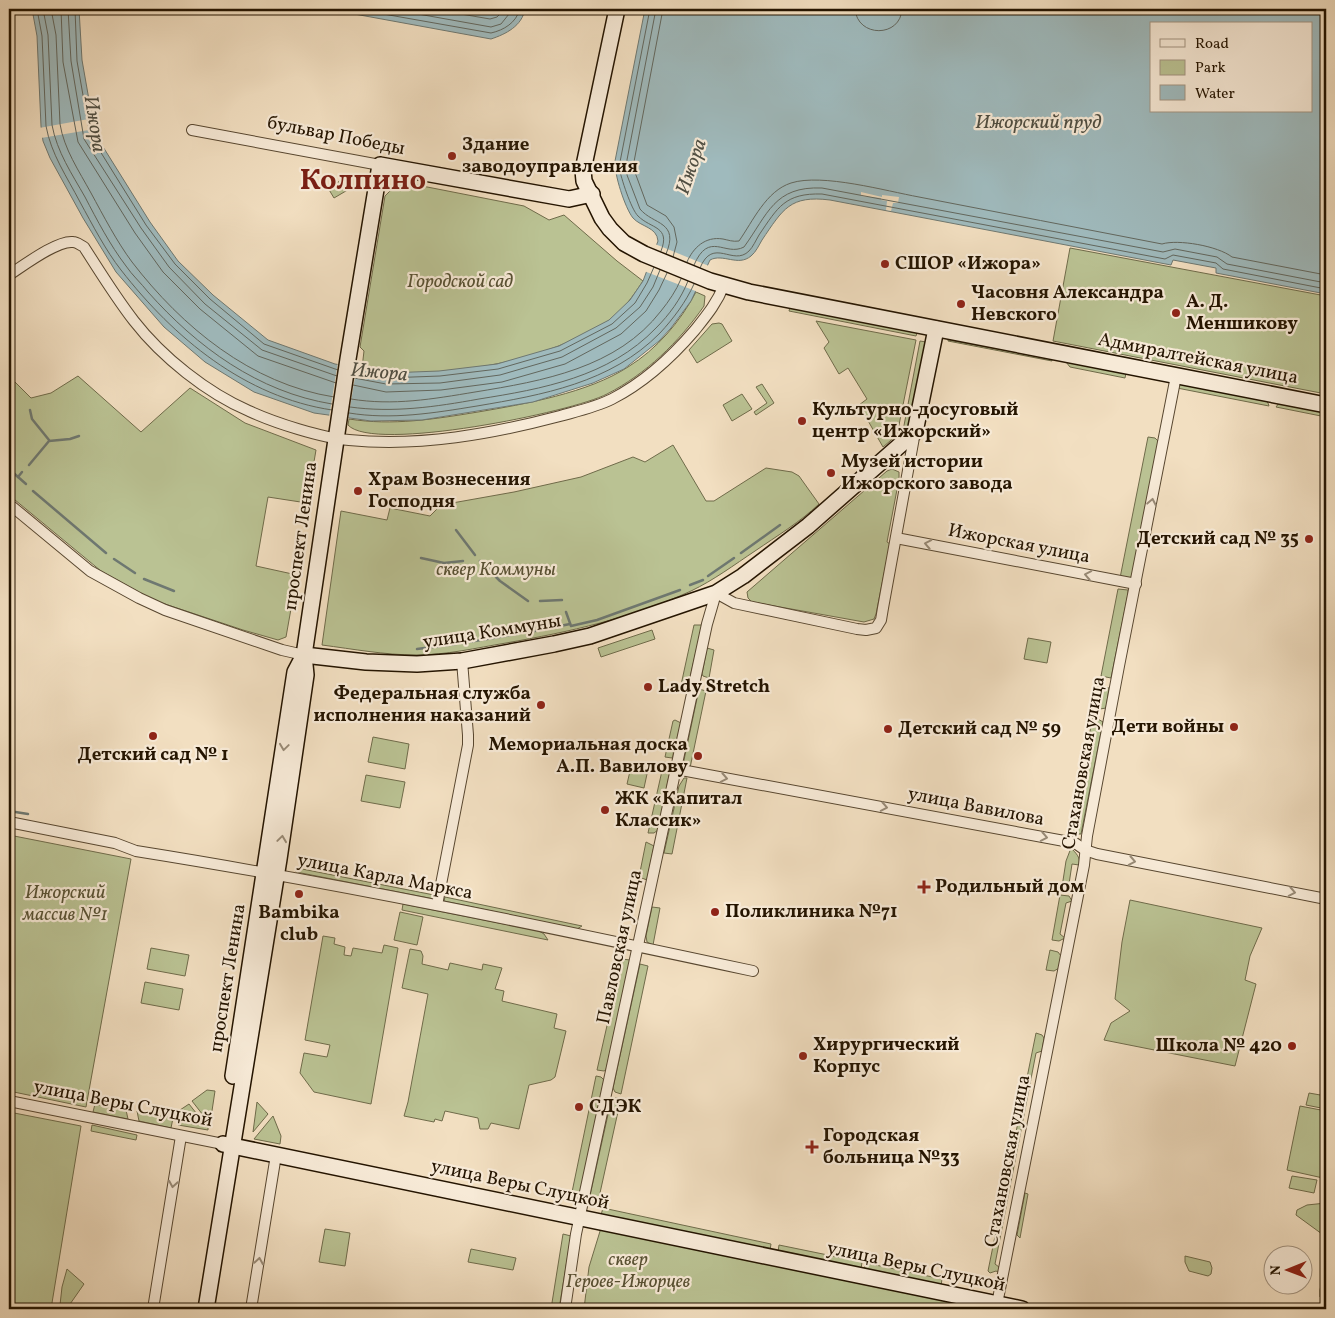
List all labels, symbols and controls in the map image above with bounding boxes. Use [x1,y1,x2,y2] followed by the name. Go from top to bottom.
[1150,22,1312,112] legend
[1195,34,1229,55] text: Road
[1195,58,1226,79] text: Park
[1195,84,1235,105] text: Water
[76,94,112,154] water label: Ижора
[975,109,1101,137] water label: Ижорский пруд
[265,110,407,162] street label: бульвар Победы
[462,132,638,180] place label: Здание заводоуправления
[669,135,715,199] water label: Ижора
[446,150,458,162] marker: Здание заводоуправления
[300,161,426,202] district label: Колпино
[895,251,1041,277] place label: СШОР «Ижора»
[879,258,891,270] marker: СШОР «Ижора»
[407,269,513,295] park label: Городской сад
[971,280,1164,328] place label: Часовня Александра Невского
[1186,289,1298,337] place label: А. Д. Меншикову
[955,298,967,310] marker: Часовня Александра Невского
[1170,307,1182,319] marker: А. Д. Меншикову
[1096,327,1300,391] street label: Адмиралтейская улица
[349,357,409,389] water label: Ижора
[812,397,1018,445] place label: Культурно-досуговый центр «Ижорский»
[796,415,808,427] marker: Культурно-досуговый центр «Ижорский»
[841,449,1013,497] place label: Музей истории Ижорского завода
[278,460,324,612] street label: проспект Ленина
[368,467,531,515] place label: Храм Вознесения Господня
[825,467,837,479] marker: Музей истории Ижорского завода
[352,485,364,497] marker: Храм Вознесения Господня
[1146,498,1157,506] one-way arrow
[946,517,1092,571] street label: Ижорская улица
[1137,526,1299,552] place label: Детский сад № 35
[1303,533,1315,545] marker: Детский сад № 35
[924,539,933,550] one-way arrow
[436,557,556,583] park label: сквер Коммуны
[1083,570,1092,581] one-way arrow
[421,608,563,656] street label: улица Коммуны
[658,674,770,700] place label: Lady Stretch
[1056,674,1112,852] street label: Стахановская улица
[313,681,531,729] place label: Федеральная служба исполнения наказаний
[642,681,654,693] marker: Lady Stretch
[535,699,547,711] marker: Федеральная служба исполнения наказаний
[1112,714,1224,740] place label: Дети войны
[898,716,1061,742] place label: Детский сад № 59
[1228,721,1240,733] marker: Дети войны
[882,723,894,735] marker: Детский сад № 59
[147,730,159,742] marker: Детский сад № 1
[489,732,688,780] place label: Мемориальная доска А.П. Вавилову
[77,742,229,768] place label: Детский сад № 1
[279,743,289,752] one-way arrow
[692,750,704,762] marker: Мемориальная доска А.П. Вавилову
[720,773,729,783] one-way arrow
[905,781,1047,833] street label: улица Вавилова
[615,786,742,834] place label: ЖК «Капитал Классик»
[880,802,889,812] one-way arrow
[599,804,611,816] marker: ЖК «Капитал Классик»
[1039,832,1048,842] one-way arrow
[276,834,287,842] one-way arrow
[295,847,475,907] street label: улица Карла Маркса
[1128,855,1137,865] one-way arrow
[591,867,649,1027] street label: Павловская улица
[935,874,1084,900] place label: Родильный дом
[21,880,108,928] park label: Ижорский массив №1
[917,880,931,894] marker: Родильный дом
[1287,886,1296,897] one-way arrow
[293,888,305,900] marker: Bambika club
[725,899,898,925] place label: Поликлиника №71
[258,900,340,948] place label: Bambika club
[203,902,253,1054] street label: проспект Ленина
[709,906,721,918] marker: Поликлиника №71
[813,1032,960,1080] place label: Хирургический Корпус
[1156,1033,1282,1059] place label: Школа № 420
[1286,1040,1298,1052] marker: Школа № 420
[797,1050,809,1062] marker: Хирургический Корпус
[979,1072,1037,1250] street label: Стахановская улица
[31,1074,215,1134] street label: улица Веры Слуцкой
[589,1094,642,1120] place label: СДЭК
[573,1101,585,1113] marker: СДЭК
[823,1123,960,1171] place label: Городская больница №33
[805,1140,819,1154] marker: Городская больница №33
[428,1153,612,1217] street label: улица Веры Слуцкой
[168,1180,179,1188] one-way arrow
[824,1235,1008,1299] street label: улица Веры Слуцкой
[1262,1246,1312,1296] north arrow
[566,1247,690,1295] park label: сквер Героев-Ижорцев
[253,1257,263,1266] one-way arrow
[1267,1265,1286,1275] text: N

